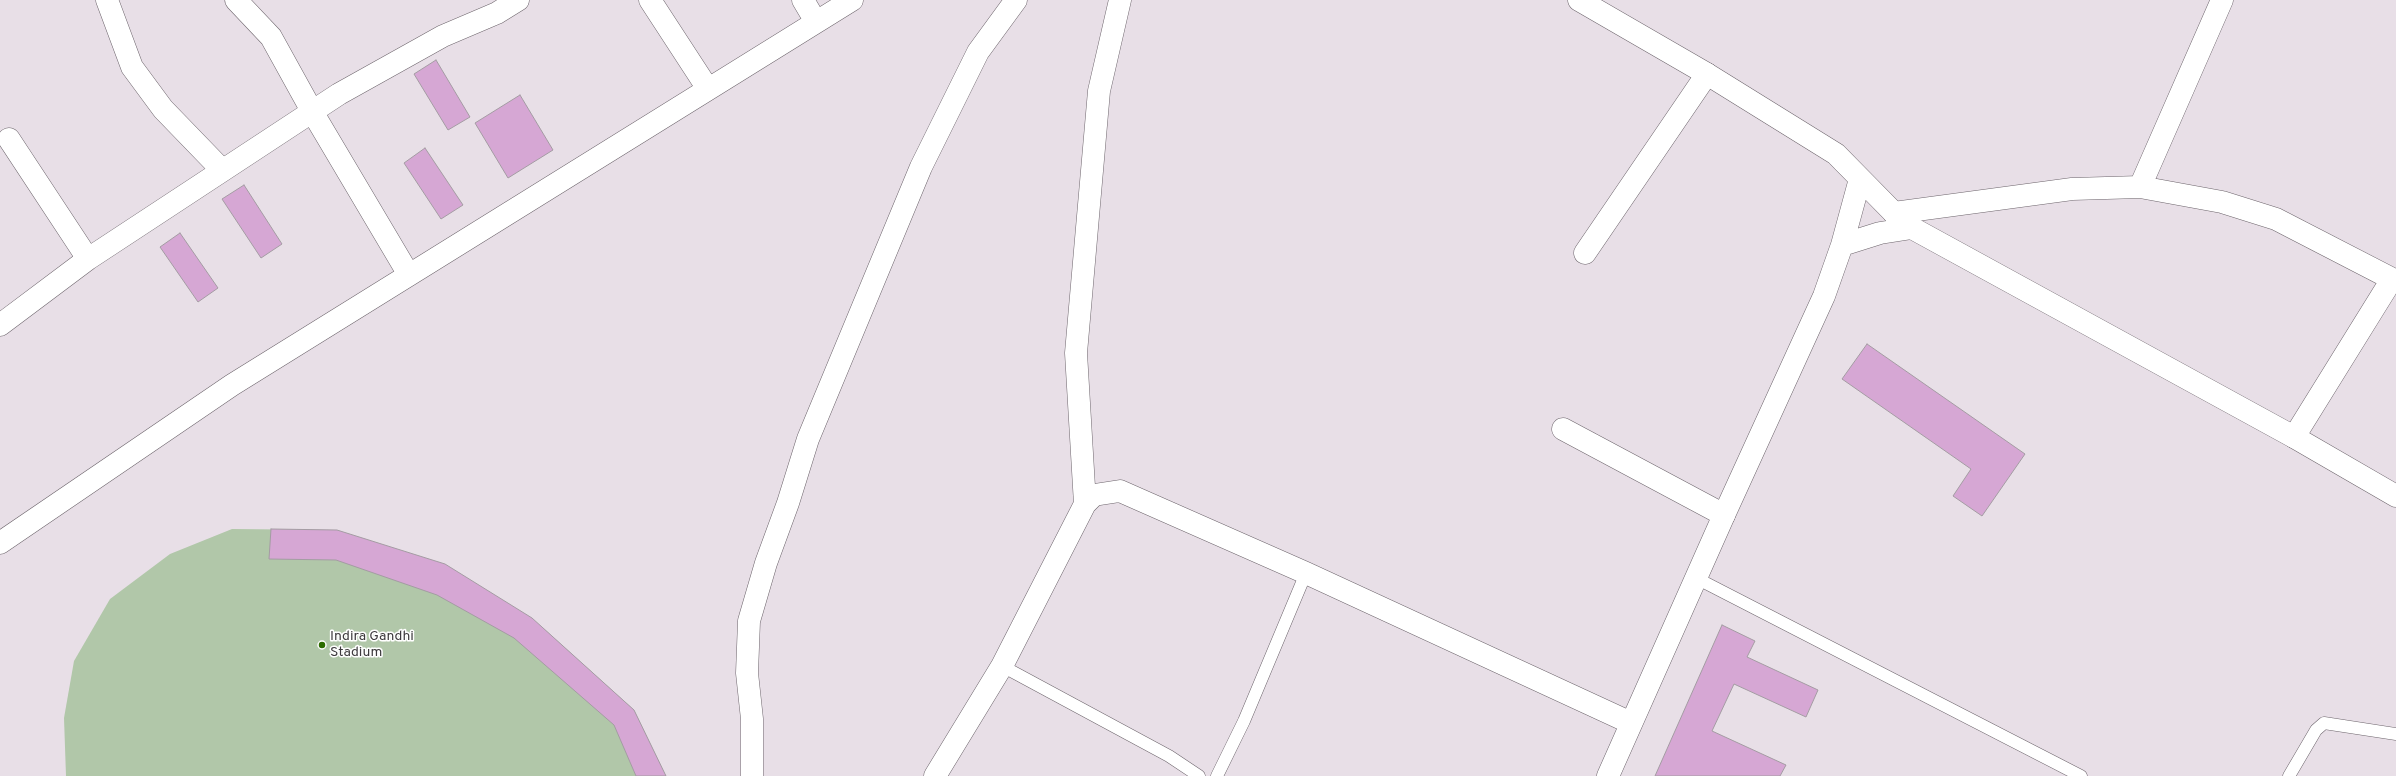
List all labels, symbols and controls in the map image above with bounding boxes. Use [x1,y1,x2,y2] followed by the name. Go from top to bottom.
[330,629,414,662] place label: Indira Gandhi Stadium
[317,640,327,650] marker: Indira Gandhi Stadium

